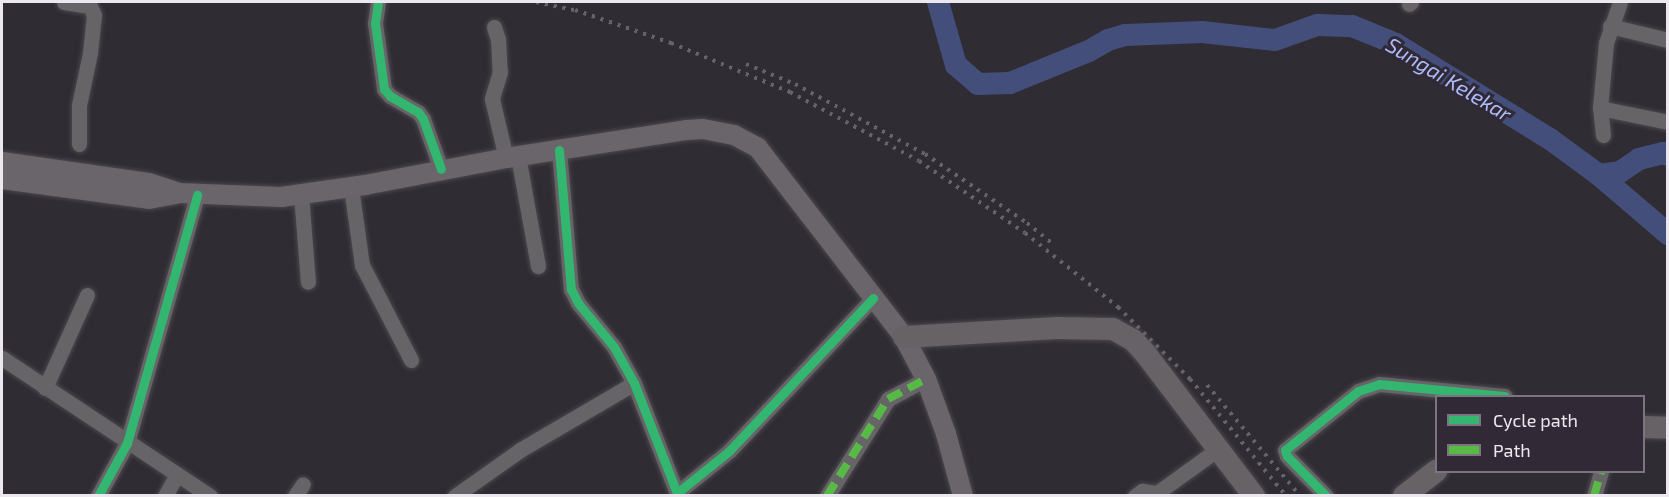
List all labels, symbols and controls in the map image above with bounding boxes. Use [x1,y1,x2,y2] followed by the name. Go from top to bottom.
[1382,32,1516,126] water label: Sungai Kelekar
[1435,395,1645,473] legend
[1493,409,1578,431] text: Cycle path
[1493,439,1531,461] text: Path

